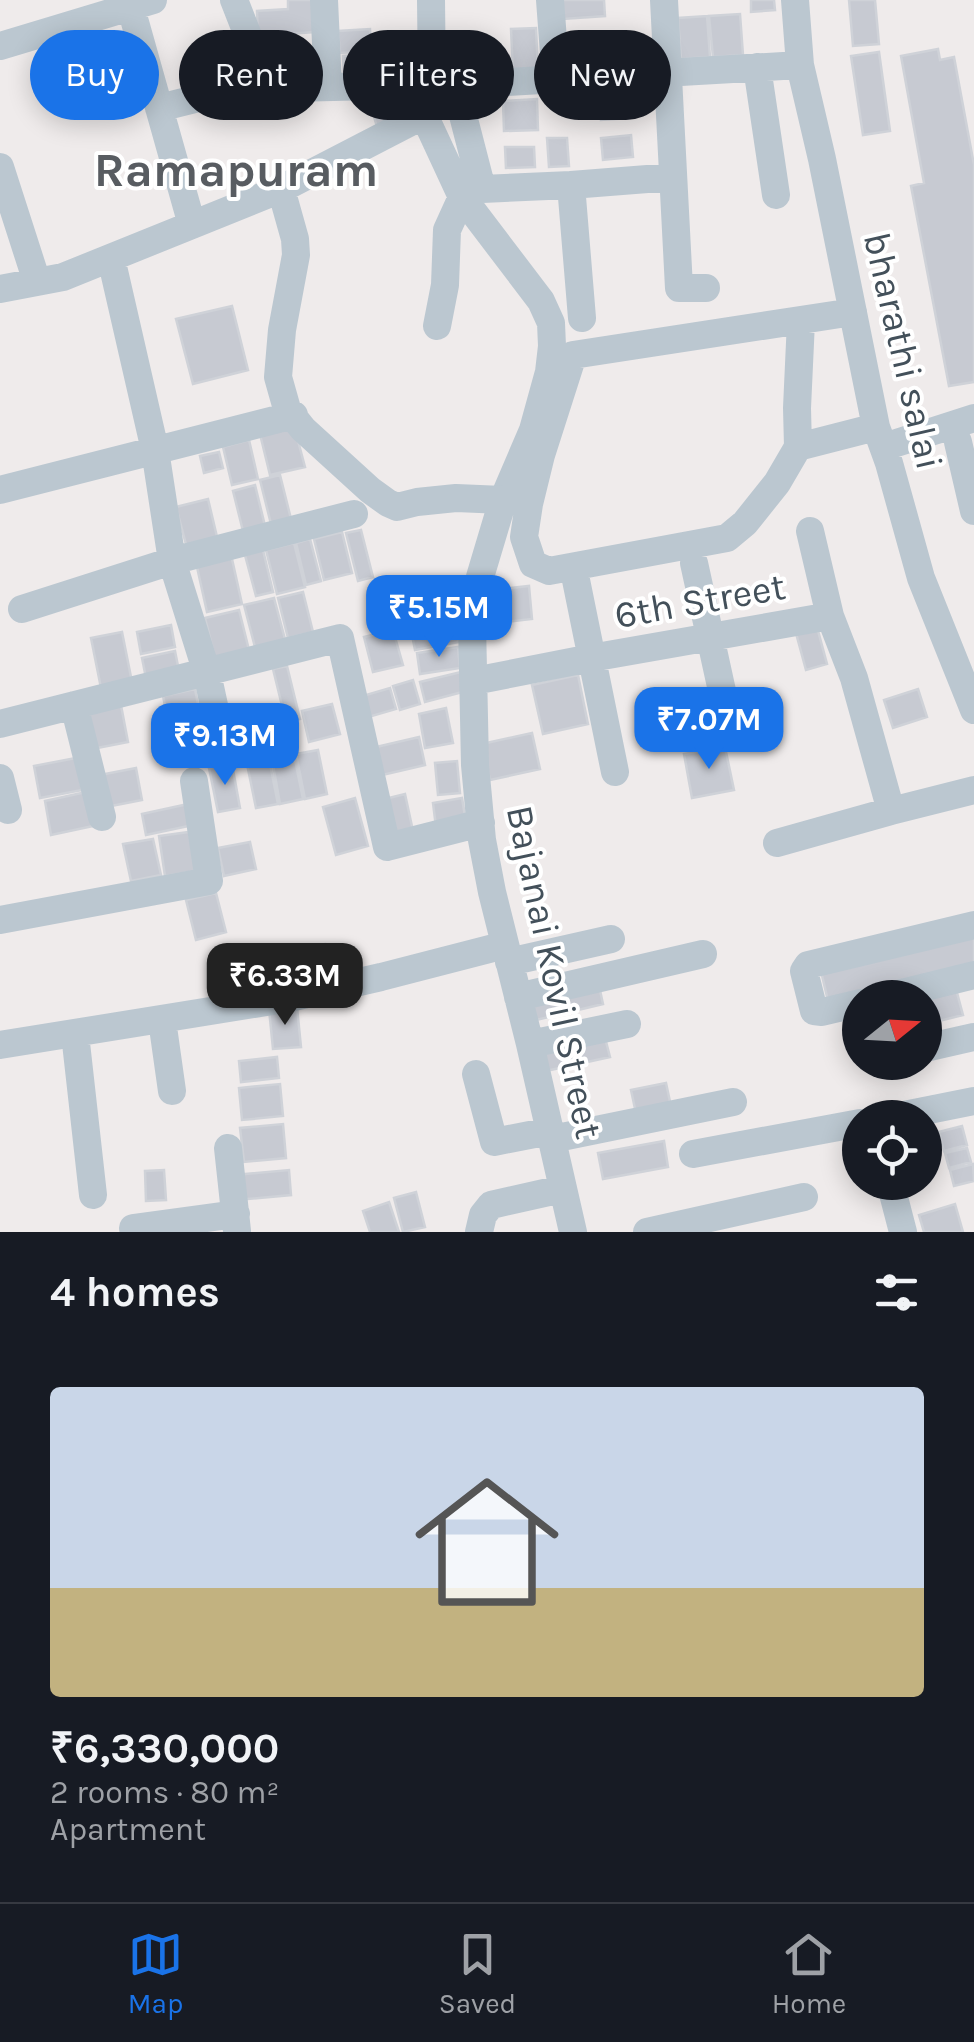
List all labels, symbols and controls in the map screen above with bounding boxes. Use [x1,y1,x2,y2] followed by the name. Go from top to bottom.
[30,30,159,120] chip: Buy
[179,30,323,120] chip: Rent
[343,30,514,120] chip: Filters
[534,30,671,120] chip: New
[94,142,378,198] district label: Ramapuram
[854,228,952,474] street label: bharathi salai
[611,564,789,638] street label: 6th Street
[358,575,520,660] pin: ₹5.15M
[388,589,490,626] text: ₹5.15M
[628,687,790,772] pin: ₹7.07M
[656,701,762,738] text: ₹7.07M
[144,703,306,788] pin: ₹9.13M
[173,717,277,754] text: ₹9.13M
[497,801,611,1143] street label: Bajanai Kovil Street
[204,943,366,1028] pin: ₹6.33M
[229,957,341,994] text: ₹6.33M
[842,980,942,1080] north arrow
[842,980,942,1200] map controls
[842,1100,942,1200] button: locate
[869,1265,924,1320] icon: filters
[50,1267,220,1317] text: 4 homes
[397,1452,577,1632] icon: home
[50,1723,279,1773] text: ₹6,330,000
[50,1774,279,1811] text: 2 rooms · 80 m²
[50,1811,206,1848] text: Apartment
[128,1927,183,2020] tab: Map
[439,1927,516,2020] tab: Saved
[772,1927,846,2020] tab: Home

